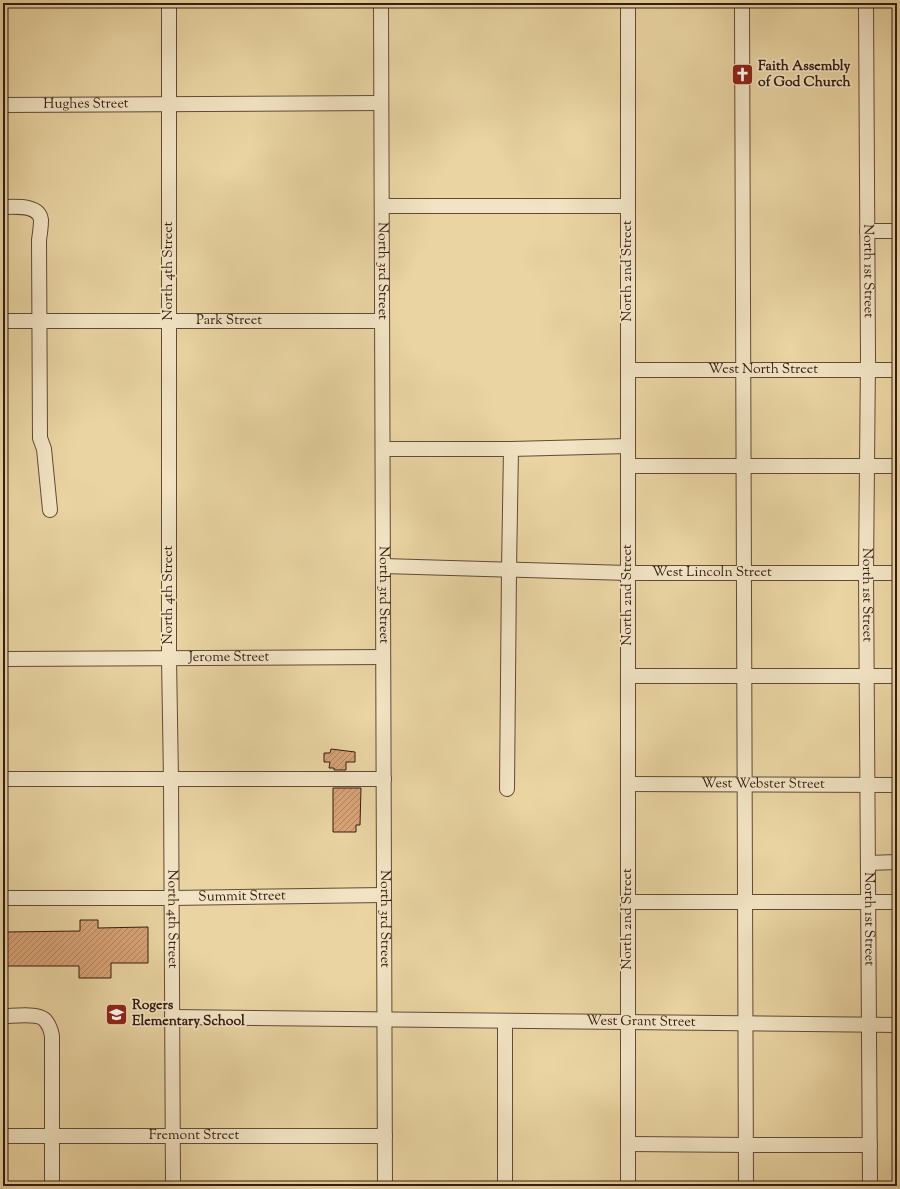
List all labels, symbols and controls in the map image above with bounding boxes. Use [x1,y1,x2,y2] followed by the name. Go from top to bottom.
[758,57,851,93] place label: Faith Assembly of God Church
[730,62,756,88] church icon: Faith Assembly of God Church
[43,94,129,115] street label: Hughes Street
[618,220,638,322] street label: North 2nd Street
[159,221,179,320] street label: North 4th Street
[372,222,392,320] street label: North 3rd Street
[857,224,878,318] street label: North 1st Street
[196,311,262,331] street label: Park Street
[708,360,818,380] street label: West North Street
[618,544,638,646] street label: North 2nd Street
[159,545,179,644] street label: North 4th Street
[373,546,393,644] street label: North 3rd Street
[856,548,876,642] street label: North 1st Street
[652,563,772,583] street label: West Lincoln Street
[188,648,270,668] street label: Jerome Street
[701,774,825,795] street label: West Webster Street
[618,868,638,970] street label: North 2nd Street
[161,869,182,969] street label: North 4th Street
[374,870,394,968] street label: North 3rd Street
[858,872,879,966] street label: North 1st Street
[198,886,286,908] street label: Summit Street
[132,996,245,1032] place label: Rogers Elementary School
[103,1001,129,1027] school or university icon: Rogers Elementary School
[586,1012,696,1033] street label: West Grant Street
[149,1126,239,1146] street label: Fremont Street

